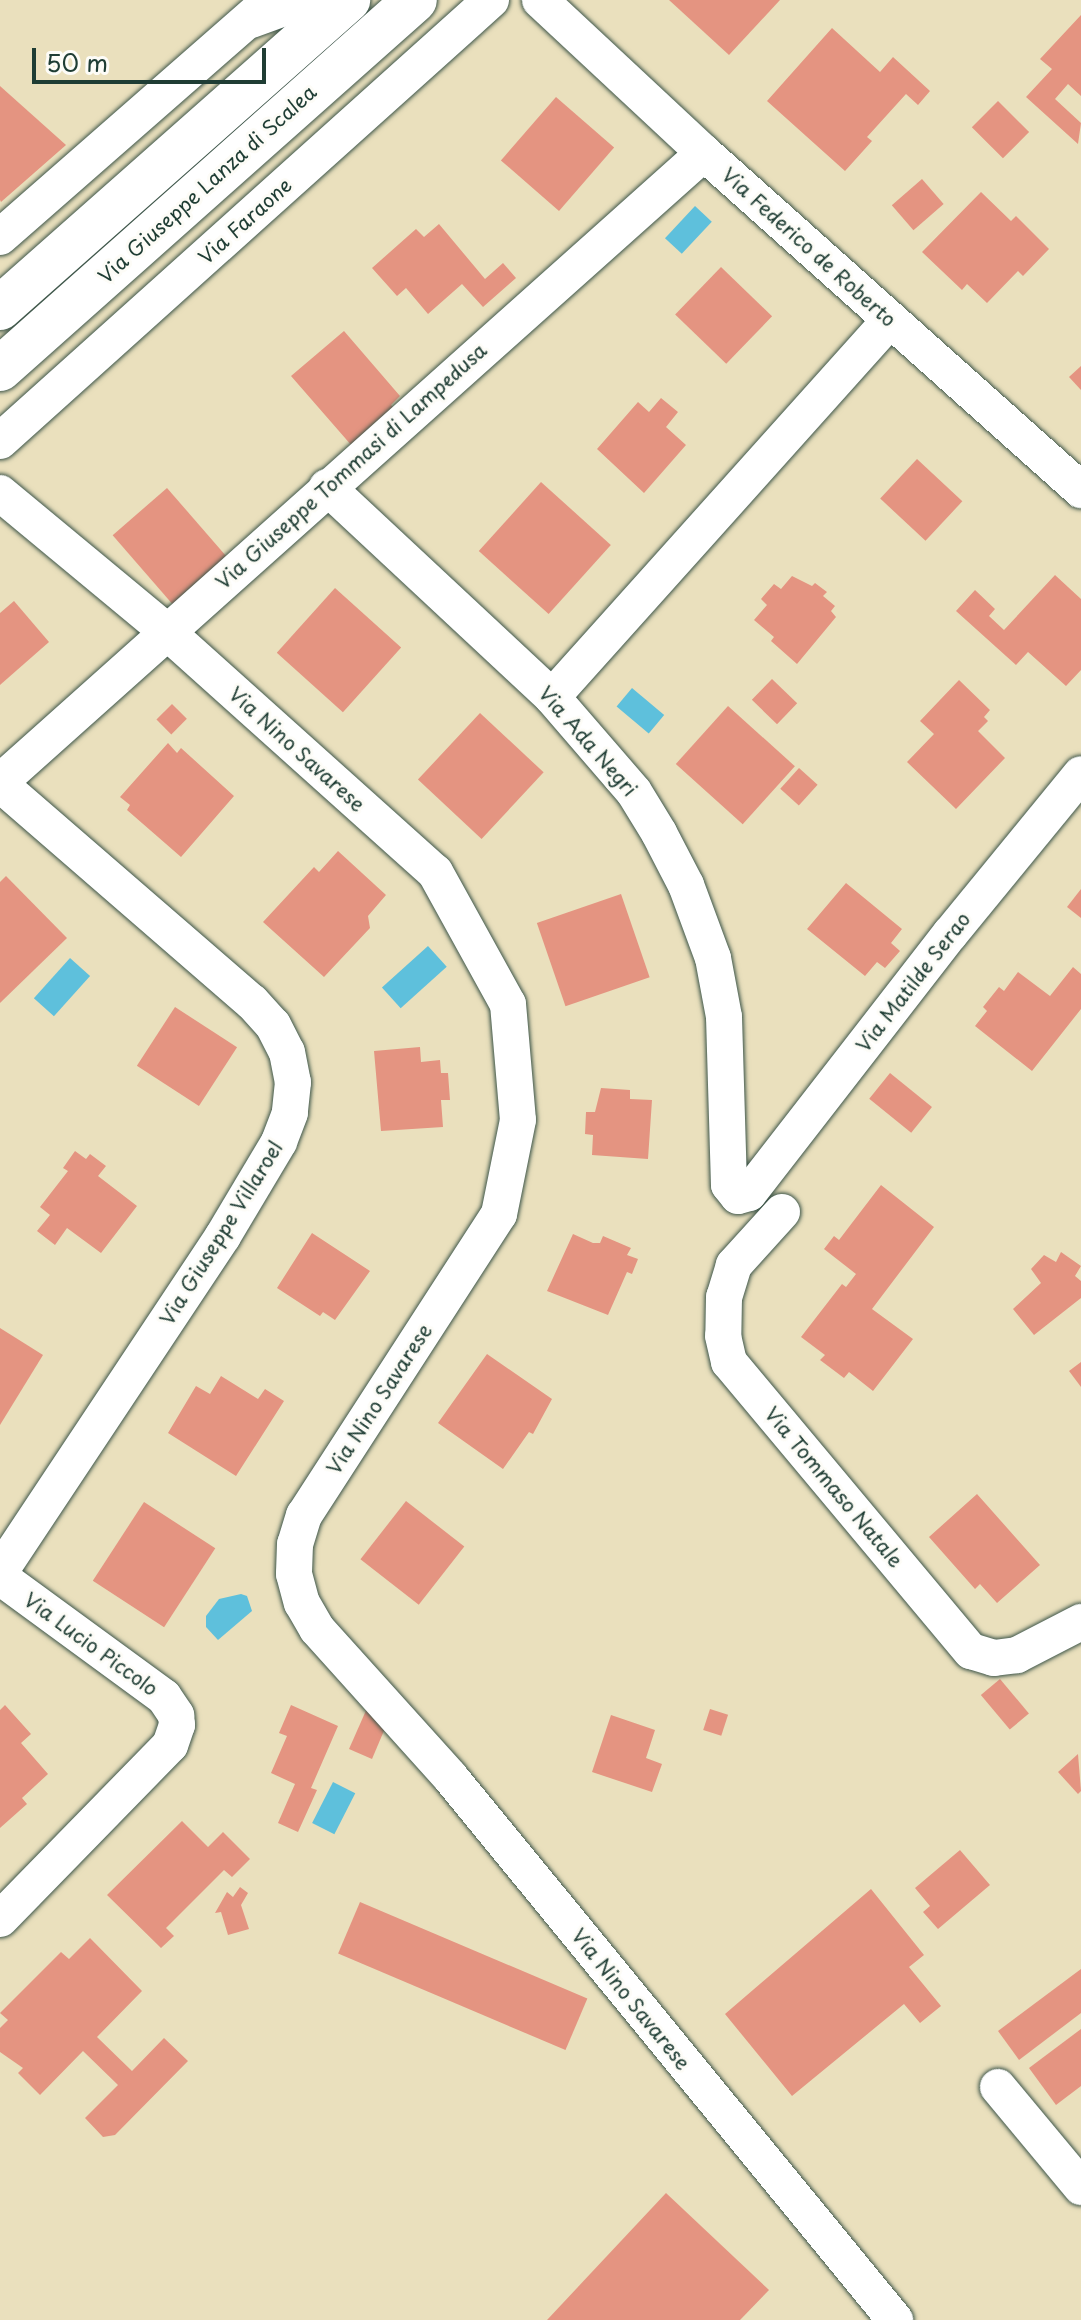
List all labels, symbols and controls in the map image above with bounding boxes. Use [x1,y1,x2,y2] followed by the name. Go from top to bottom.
[36,32,270,82] scale bar
[46,44,108,80] text: 50 m
[93,79,321,289] street label: Via Giuseppe Lanza di Scalea
[717,162,901,332] street label: Via Federico de Roberto
[193,173,297,269] street label: Via Faraone
[209,337,493,595] street label: Via Giuseppe Tommasi di Lampedusa
[224,682,370,816] street label: Via Nino Savarese
[534,682,642,800] street label: Via Ada Negri
[851,907,975,1057] street label: Via Matilde Serao
[155,1137,287,1329] street label: Via Giuseppe Villaroel
[322,1320,436,1478] street label: Via Nino Savarese
[760,1402,908,1572] street label: Via Tommaso Natale
[20,1588,162,1700] street label: Via Lucio Piccolo
[567,1924,695,2074] street label: Via Nino Savarese

